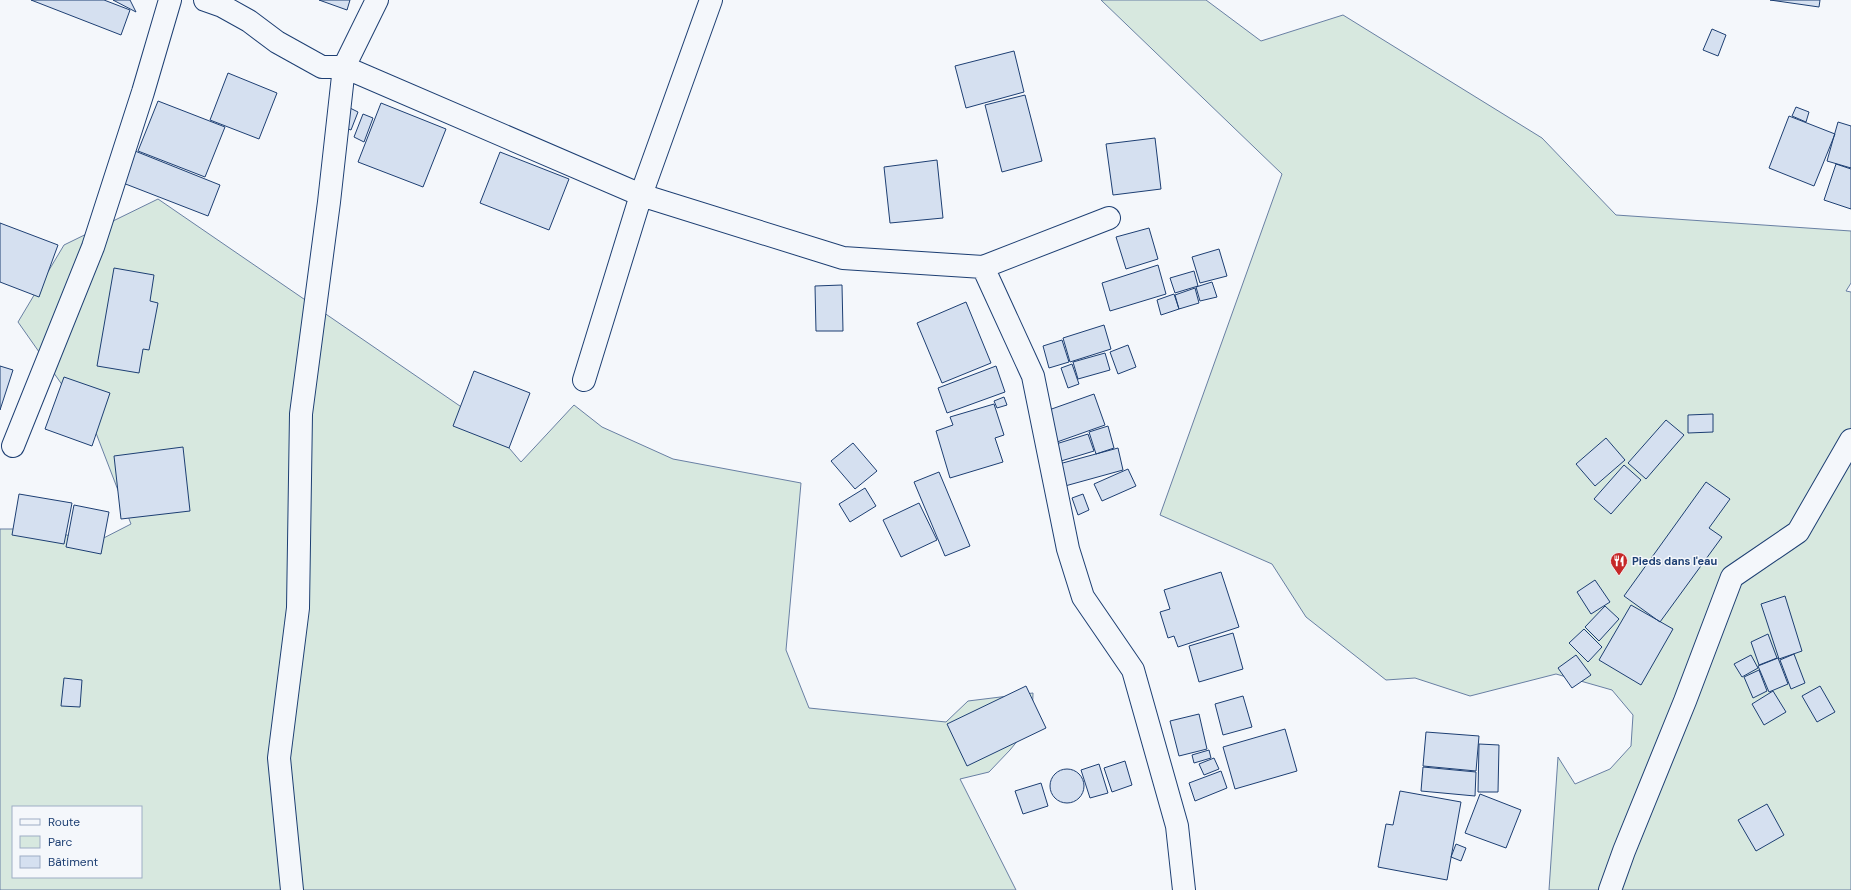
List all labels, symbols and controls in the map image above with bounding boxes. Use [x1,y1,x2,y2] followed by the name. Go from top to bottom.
[1609,551,1629,576] restaurant icon: Pieds dans l'eau
[1632,554,1717,568] place label: Pieds dans l'eau
[12,806,142,878] legend
[48,814,80,830] text: Route
[48,834,72,850] text: Parc
[48,854,99,870] text: Bâtiment

